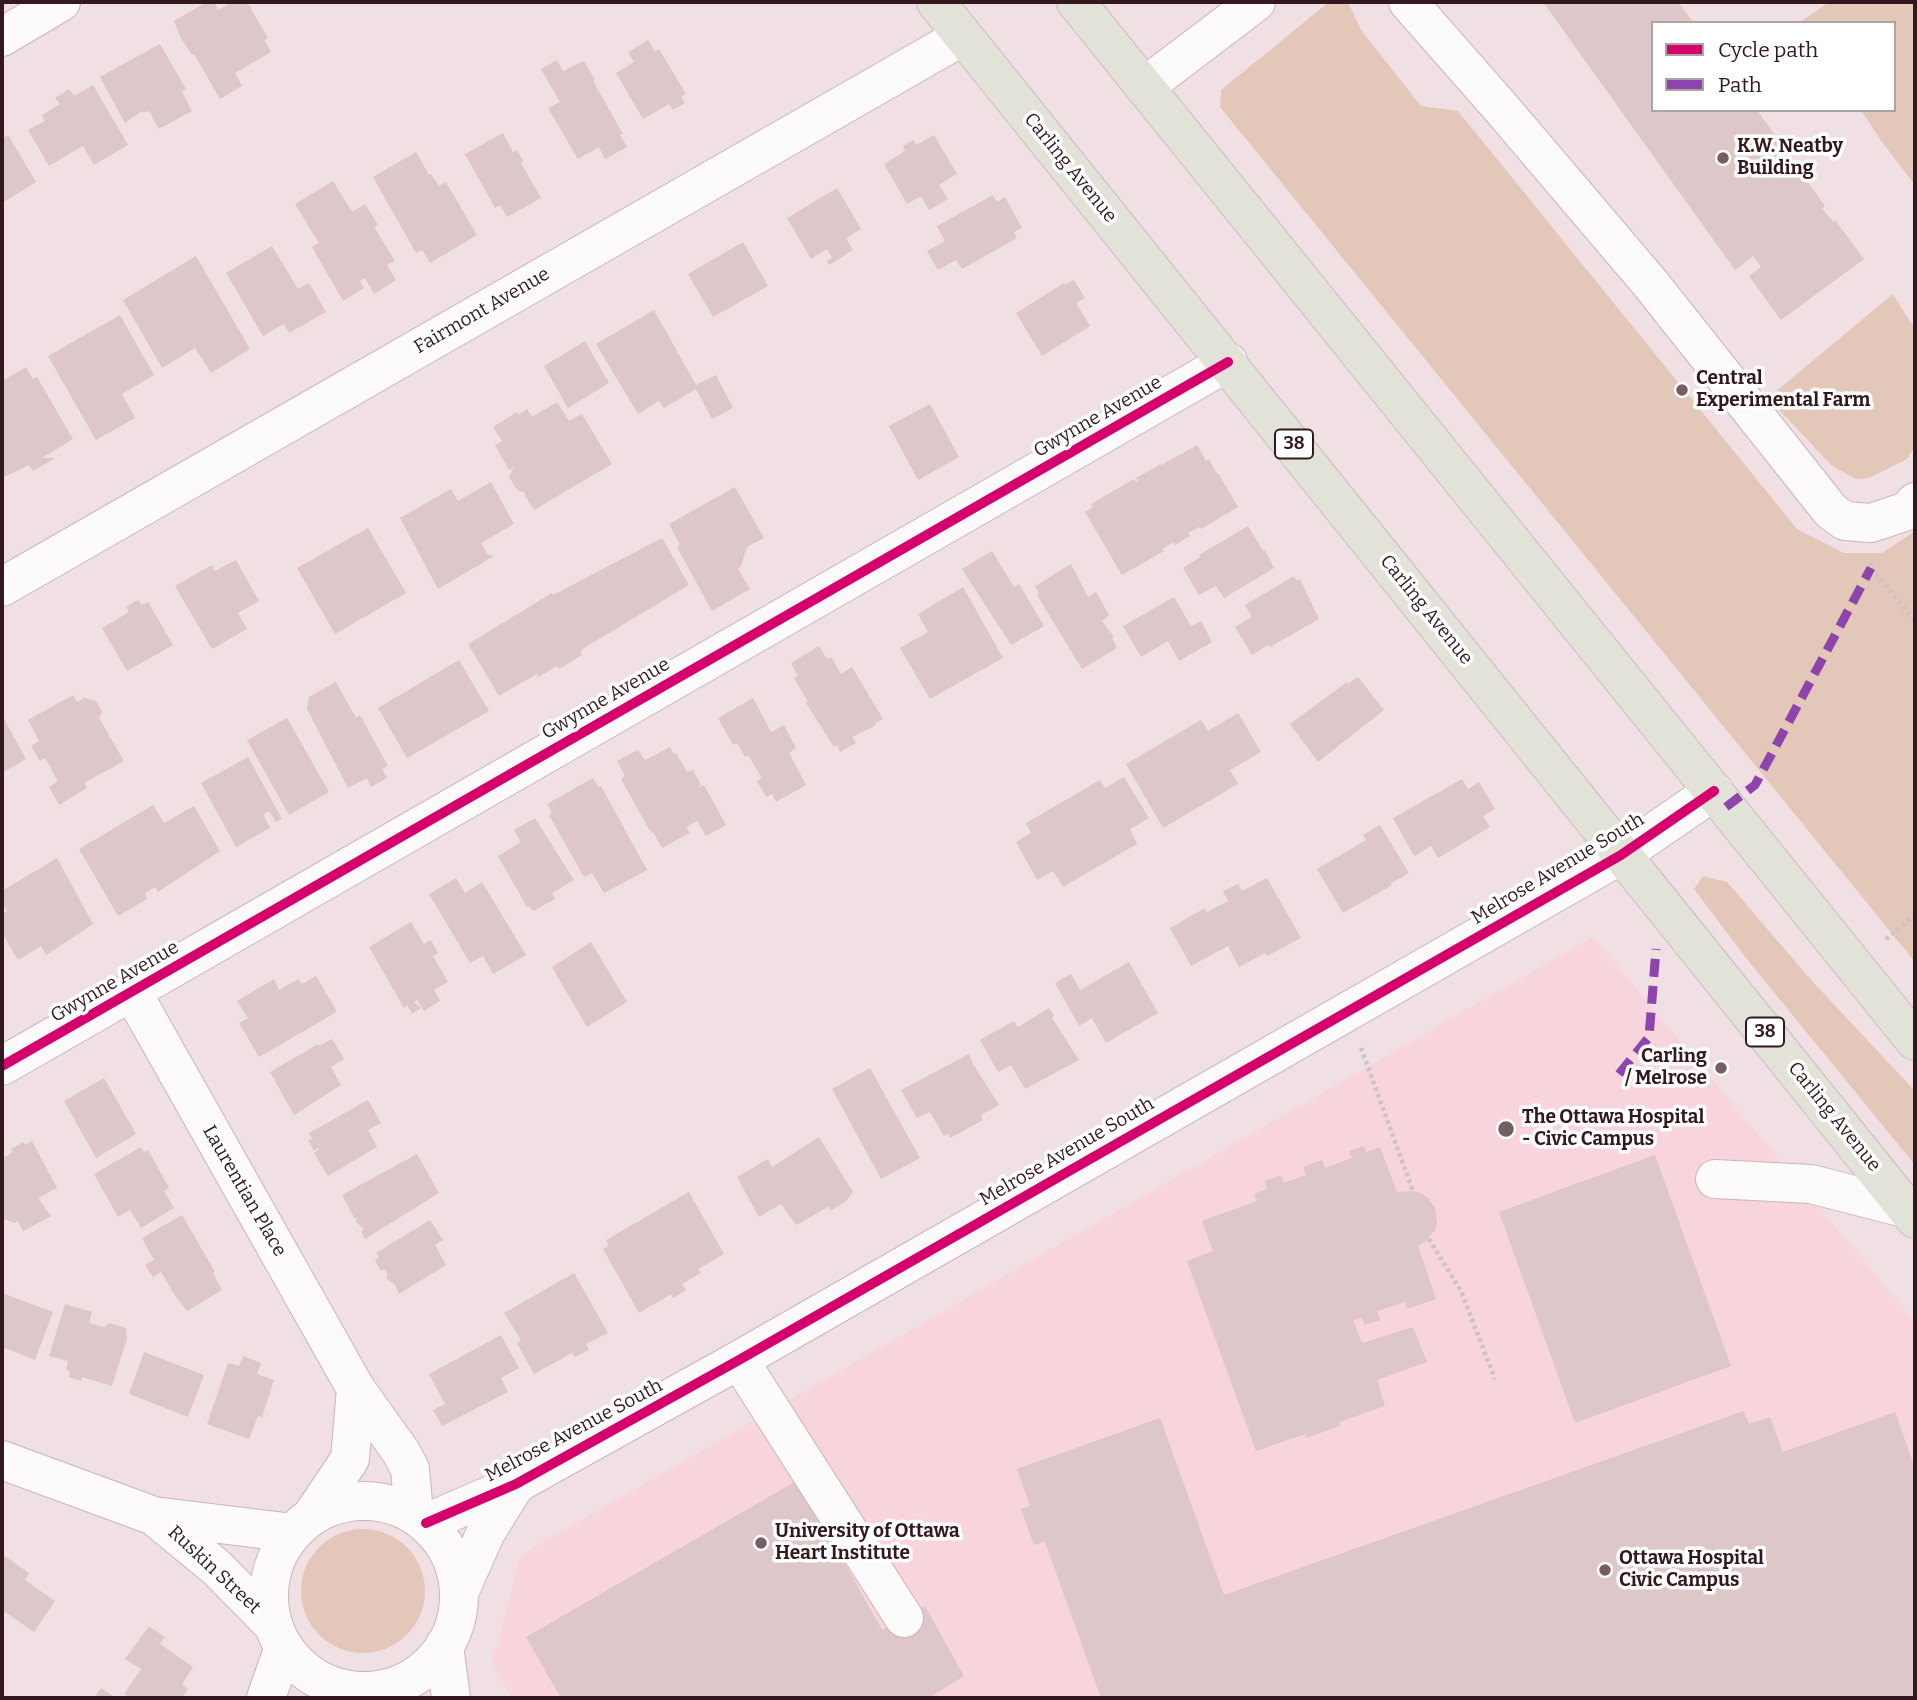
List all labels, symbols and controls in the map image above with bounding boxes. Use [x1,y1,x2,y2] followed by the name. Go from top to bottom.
[1651,21,1896,112] legend
[1718,37,1818,63] text: Cycle path
[1718,72,1762,98] text: Path
[1019,108,1121,228] street label: Carling Avenue
[1737,136,1843,180] place label: K.W. Neatby Building
[1715,150,1731,166] marker: K.W. Neatby Building
[410,263,554,359] street label: Fairmont Avenue
[1696,368,1870,412] place label: Central Experimental Farm
[1030,371,1166,463] street label: Gwynne Avenue
[1674,382,1690,398] marker: Central Experimental Farm
[1275,430,1313,458] road number: 38
[1375,550,1477,670] street label: Carling Avenue
[538,653,674,745] street label: Gwynne Avenue
[1467,808,1649,930] street label: Melrose Avenue South
[47,936,183,1028] street label: Gwynne Avenue
[1746,1017,1784,1046] road number: 38
[1625,1046,1707,1090] place label: Carling / Melrose
[1783,1057,1885,1177] street label: Carling Avenue
[1713,1060,1729,1076] marker: Carling / Melrose
[976,1093,1158,1211] street label: Melrose Avenue South
[1522,1107,1704,1151] place label: The Ottawa Hospital - Civic Campus
[1496,1119,1516,1139] marker: The Ottawa Hospital - Civic Campus
[197,1121,291,1261] street label: Laurentian Place
[481,1375,667,1487] street label: Melrose Avenue South
[163,1521,265,1619] street label: Ruskin Street
[775,1521,960,1565] place label: University of Ottawa Heart Institute
[753,1535,769,1551] marker: University of Ottawa Heart Institute
[1619,1548,1764,1592] place label: Ottawa Hospital Civic Campus
[1597,1562,1613,1578] marker: Ottawa Hospital Civic Campus

